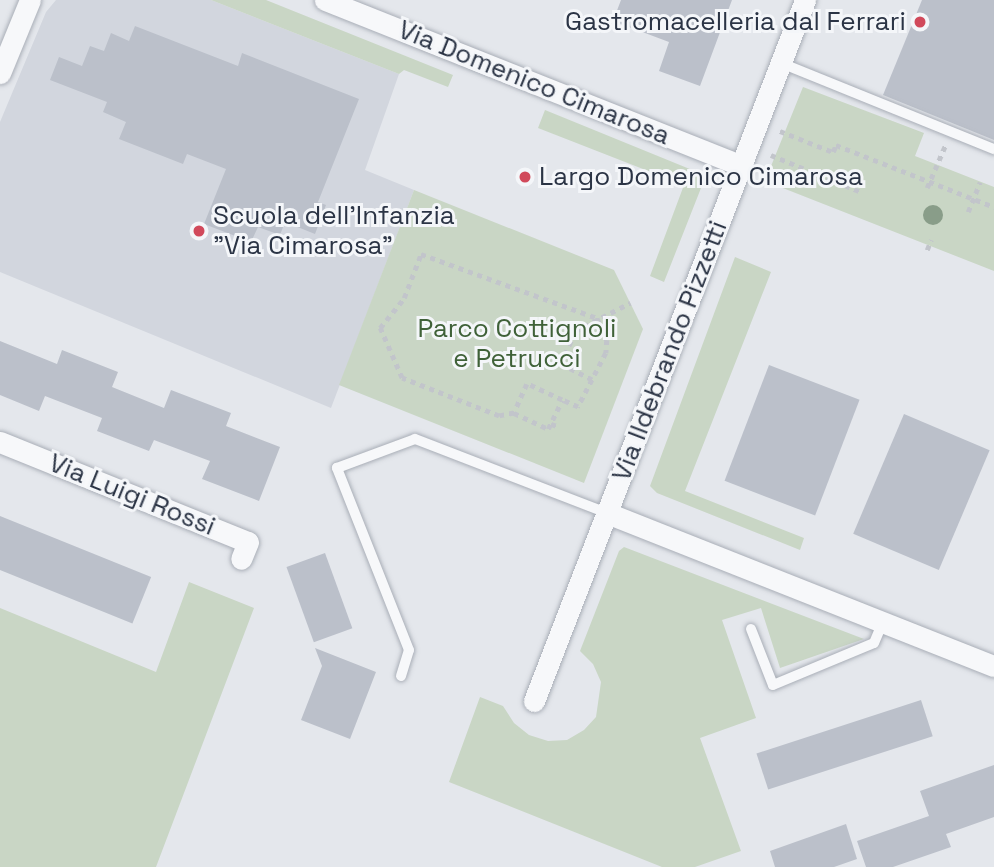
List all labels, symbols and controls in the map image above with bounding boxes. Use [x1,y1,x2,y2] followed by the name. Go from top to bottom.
[565,6,906,38] place label: Gastromacelleria dal Ferrari
[394,14,674,152] street label: Via Domenico Cimarosa
[912,14,928,30] marker: Gastromacelleria dal Ferrari
[539,161,863,193] place label: Largo Domenico Cimarosa
[517,169,533,185] marker: Largo Domenico Cimarosa
[213,200,455,262] place label: Scuola dell'Infanzia "Via Cimarosa"
[606,217,734,485] street label: Via Ildebrando Pizzetti
[191,223,207,239] marker: Scuola dell'Infanzia "Via Cimarosa"
[418,313,616,374] park label: Parco Cottignoli e Petrucci
[44,447,220,543] street label: Via Luigi Rossi

